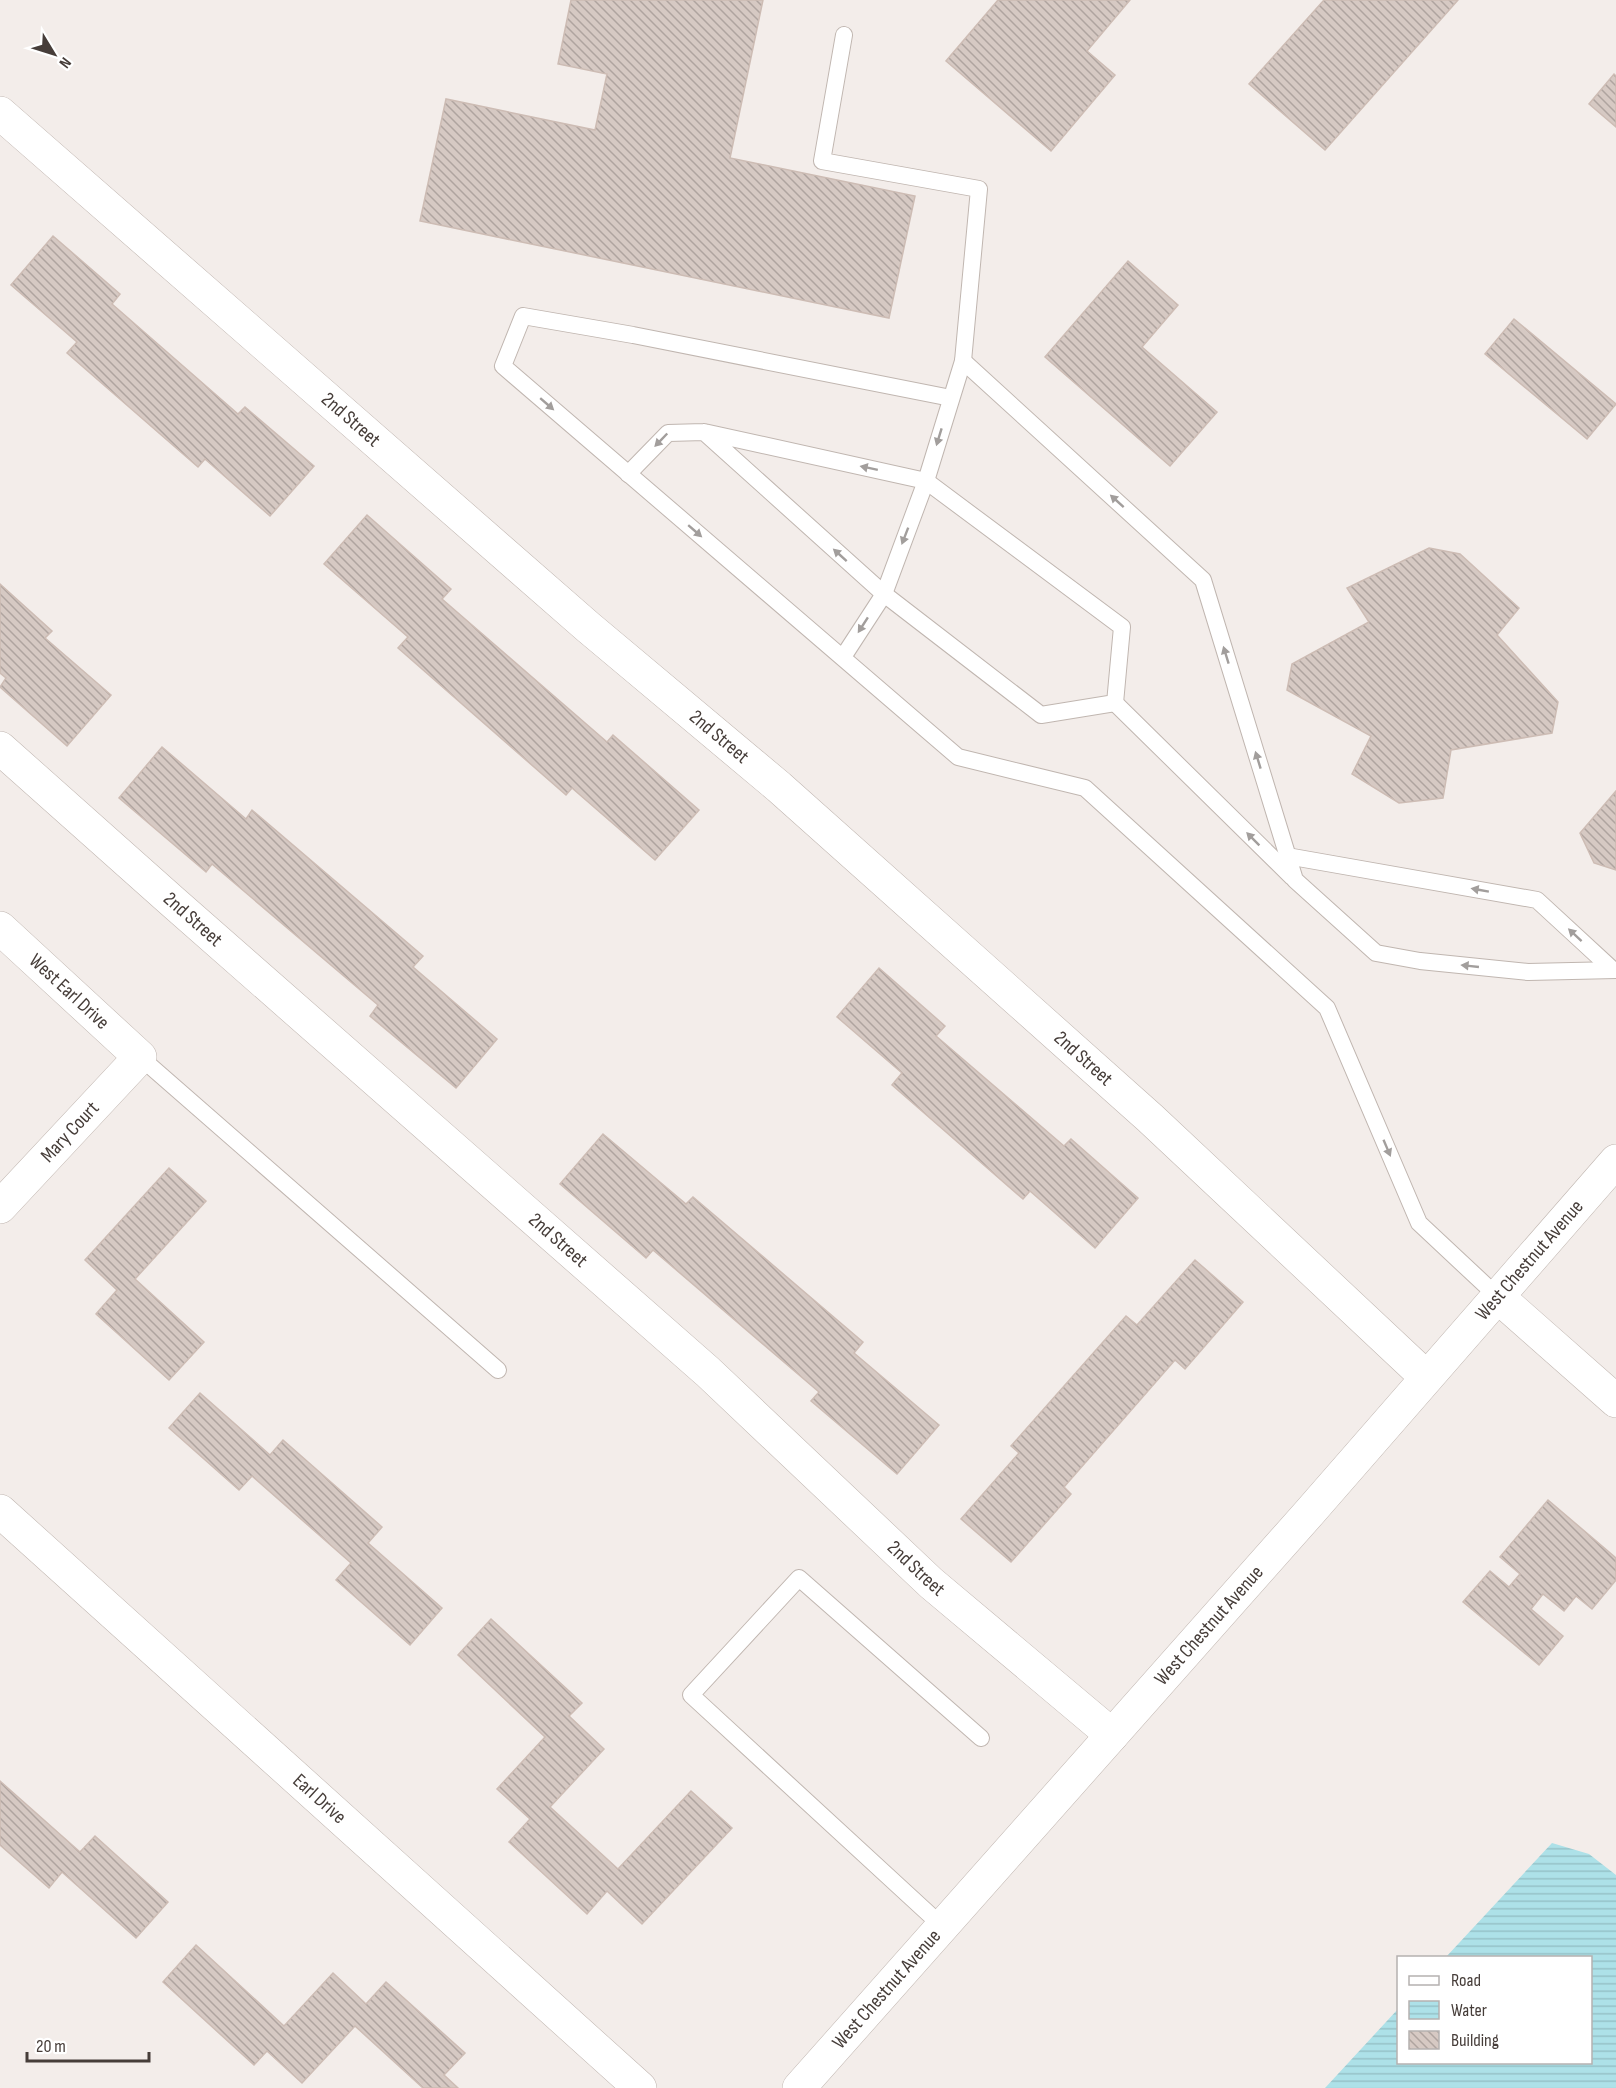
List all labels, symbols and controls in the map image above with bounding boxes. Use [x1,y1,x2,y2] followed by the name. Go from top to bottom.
[24,24,84,84] north arrow
[55,53,75,72] text: N
[316,387,385,452] street label: 2nd Street
[539,397,554,410] one-way arrow
[934,428,943,446] one-way arrow
[654,433,668,447] one-way arrow
[859,463,878,472] one-way arrow
[1110,495,1124,509] one-way arrow
[687,524,702,537] one-way arrow
[900,527,910,545] one-way arrow
[833,548,847,562] one-way arrow
[857,617,869,633] one-way arrow
[1221,646,1230,664] one-way arrow
[684,705,754,769] street label: 2nd Street
[1253,751,1262,769] one-way arrow
[1247,832,1261,846] one-way arrow
[1470,885,1489,894] one-way arrow
[158,887,227,952] street label: 2nd Street
[1568,929,1583,942] one-way arrow
[24,949,114,1035] street label: West Earl Drive
[1460,962,1479,971] one-way arrow
[1049,1026,1118,1091] street label: 2nd Street
[36,1097,104,1167] street label: Mary Court
[1382,1140,1392,1158] one-way arrow
[1470,1195,1588,1325] street label: West Chestnut Avenue
[524,1208,592,1272] street label: 2nd Street
[882,1536,950,1602] street label: 2nd Street
[1150,1561,1268,1690] street label: West Chestnut Avenue
[288,1769,351,1829] street label: Earl Drive
[827,1924,946,2054] street label: West Chestnut Avenue
[1397,1956,1592,2064] legend
[1451,1970,1481,1991] text: Road
[1451,2000,1487,2021] text: Water
[27,2025,148,2063] scale bar
[1451,2030,1499,2051] text: Building
[36,2036,66,2057] text: 20 m

